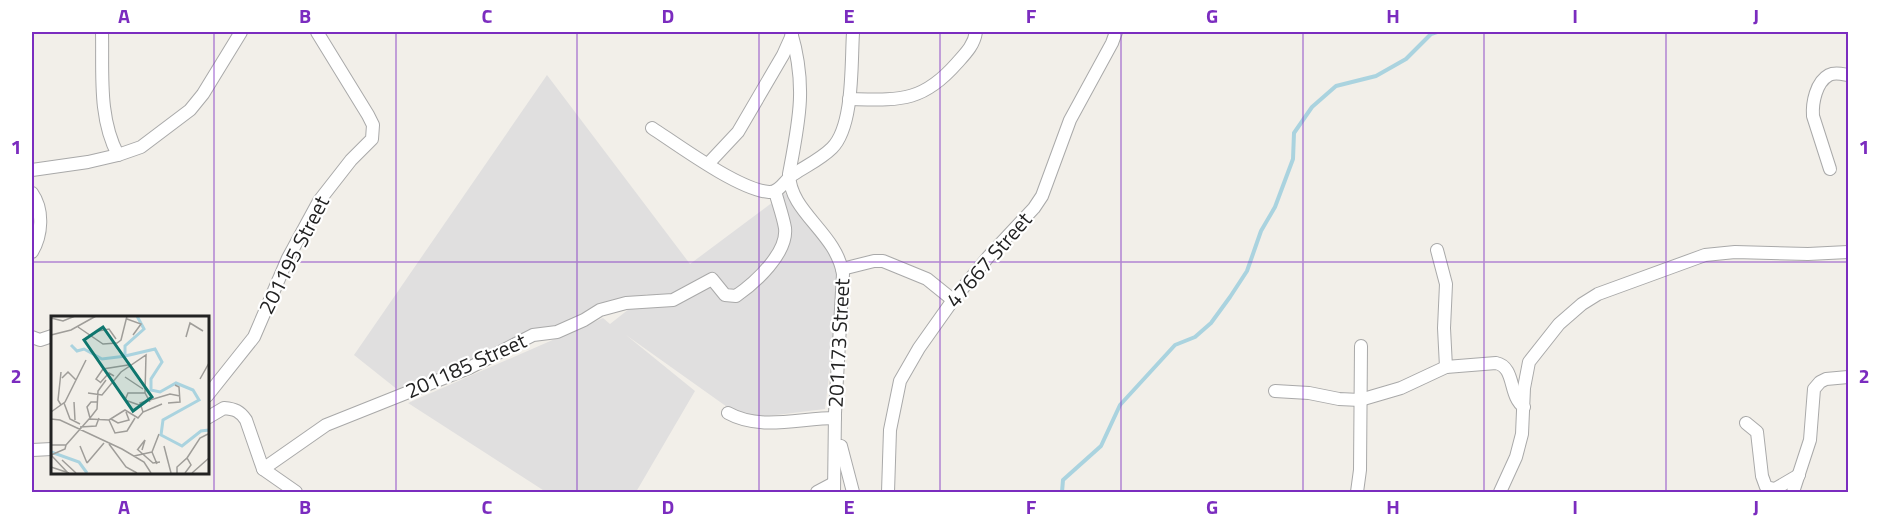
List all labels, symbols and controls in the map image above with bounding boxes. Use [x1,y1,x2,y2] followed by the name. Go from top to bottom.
[118,0,130,31] text: A
[299,0,311,31] text: B
[482,0,493,31] text: C
[662,0,674,31] text: D
[843,0,855,31] text: E
[1026,0,1037,31] text: F
[1206,0,1218,31] text: G
[1386,0,1400,31] text: H
[1572,0,1578,31] text: I
[1753,0,1759,31] text: J
[10,131,22,162] text: 1
[1858,131,1870,162] text: 1
[249,189,337,319] street label: 201195 Street
[938,204,1039,314] street label: 47667 Street
[819,277,857,408] street label: 201173 Street
[51,316,208,473] inset map
[400,324,532,406] street label: 201185 Street
[10,360,22,391] text: 2
[1858,360,1870,391] text: 2
[118,491,130,522] text: A
[299,491,311,522] text: B
[482,491,493,522] text: C
[662,491,674,522] text: D
[843,491,855,522] text: E
[1026,491,1037,522] text: F
[1206,491,1218,522] text: G
[1386,491,1400,522] text: H
[1572,491,1578,522] text: I
[1753,491,1759,522] text: J

